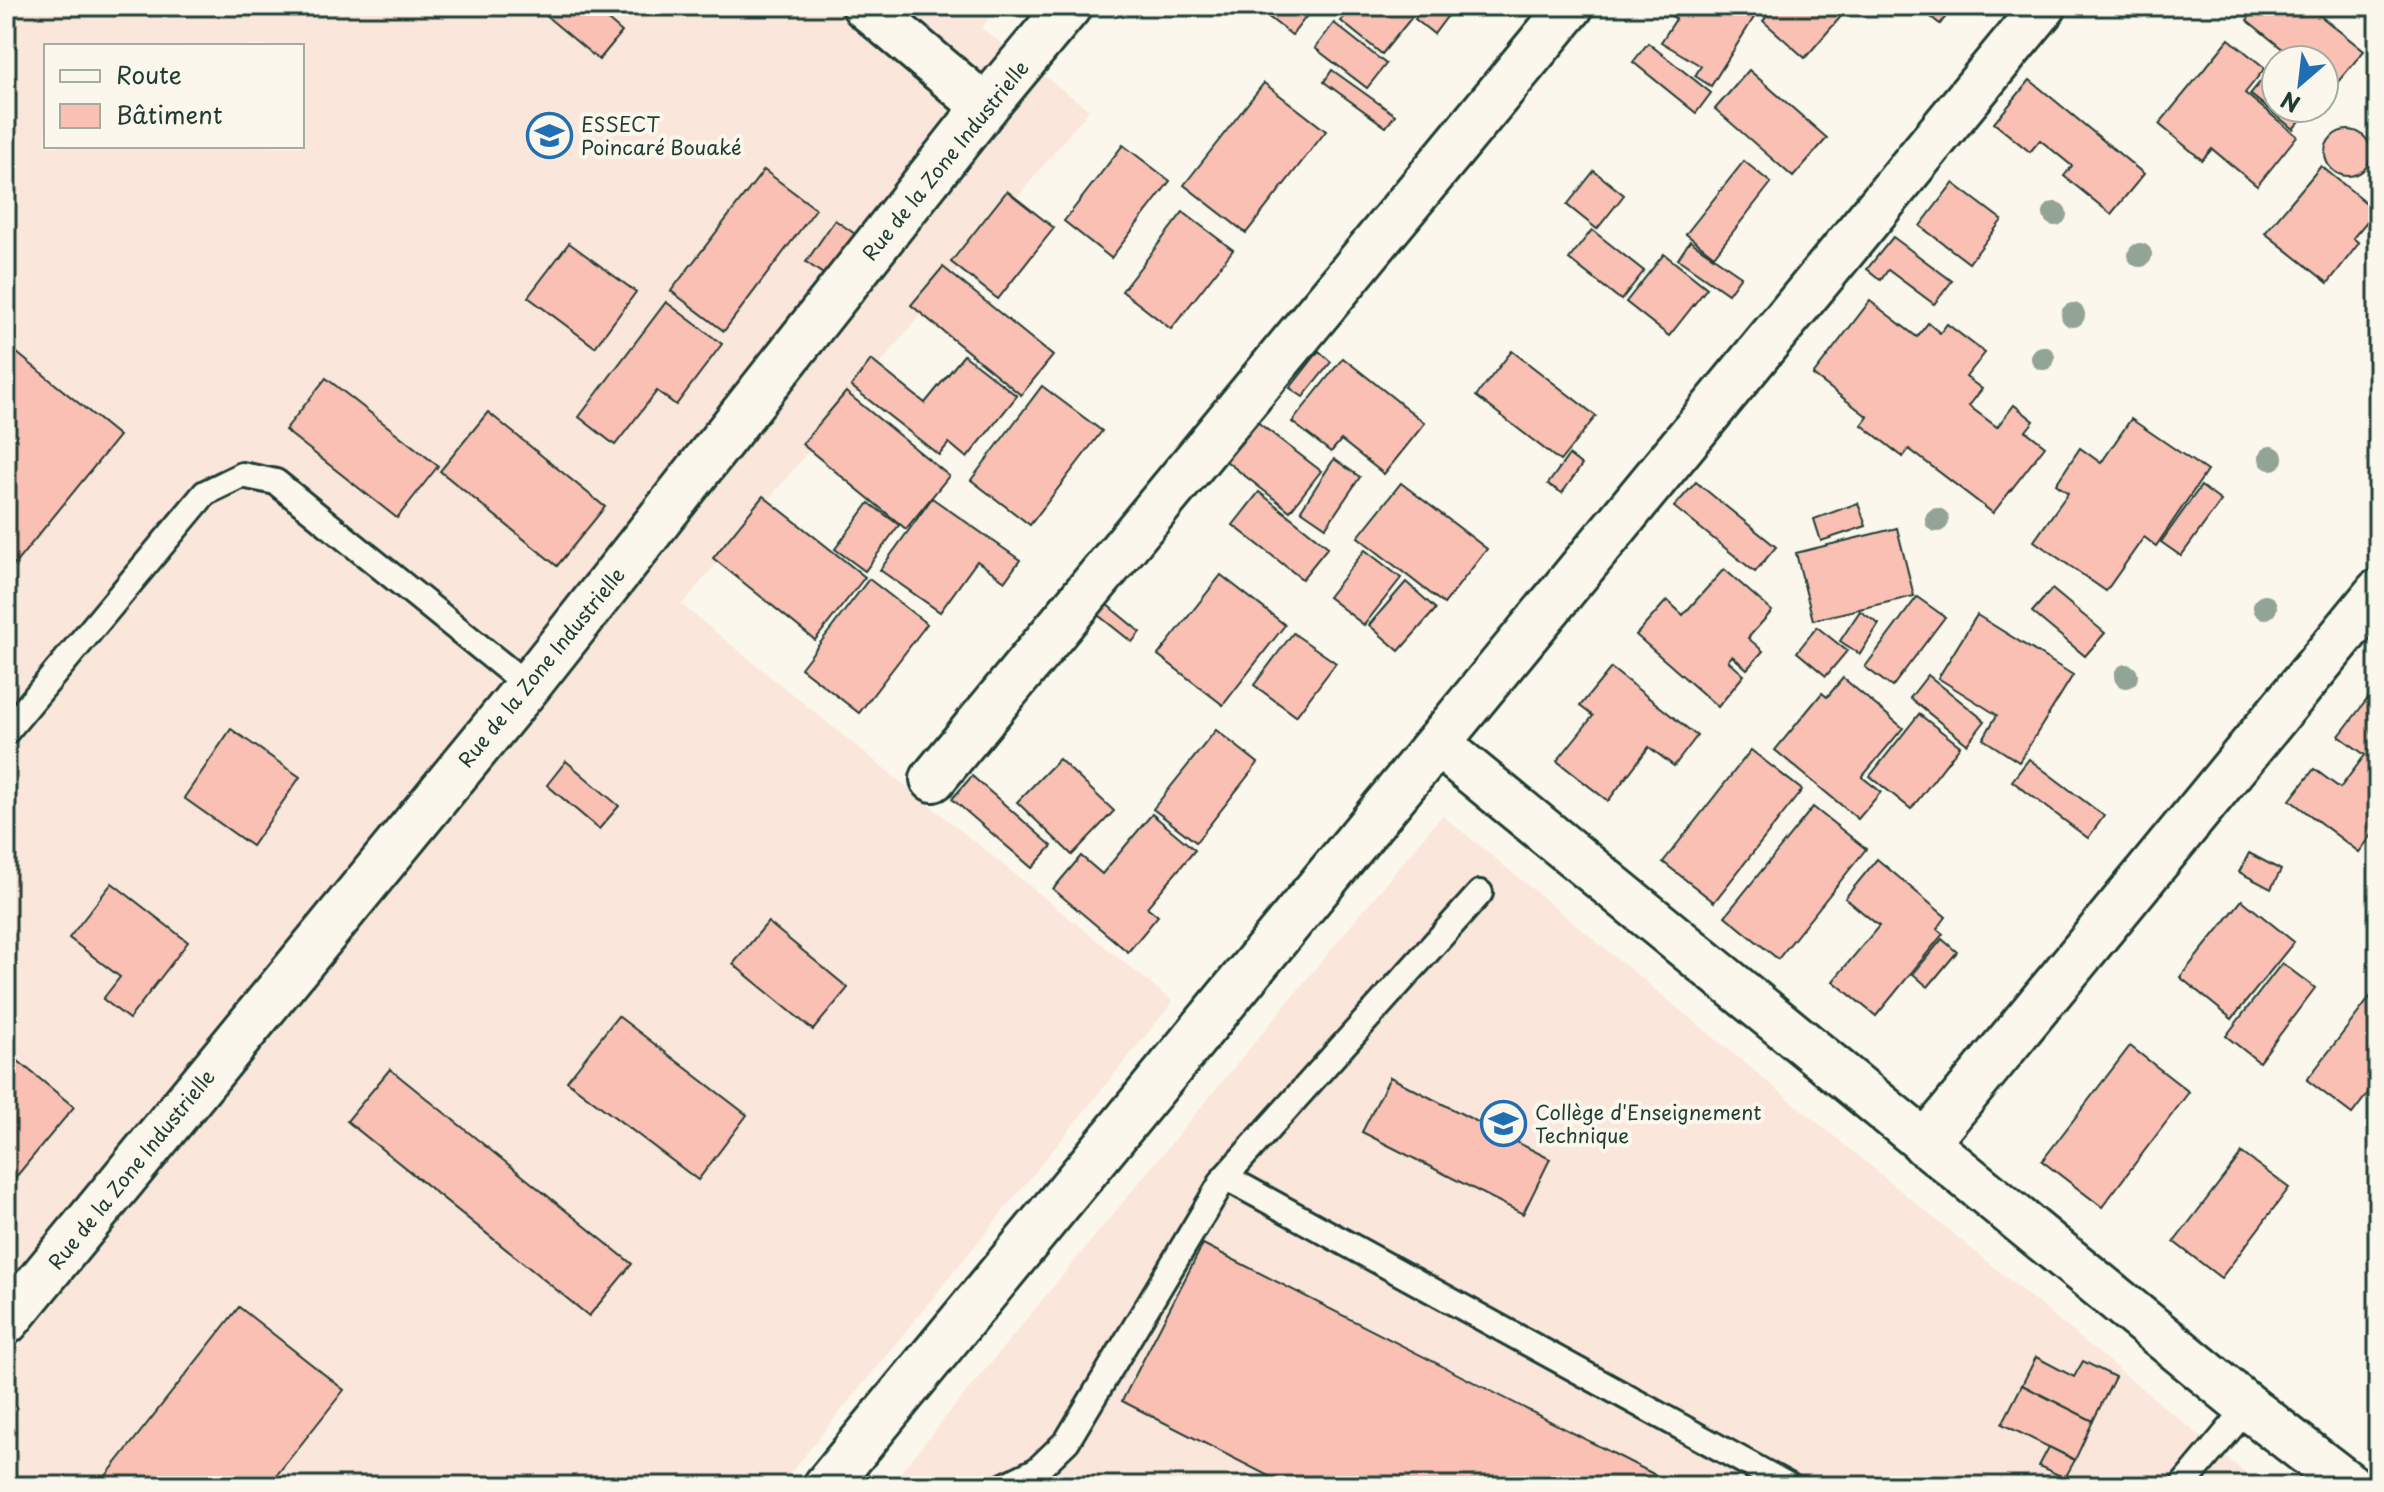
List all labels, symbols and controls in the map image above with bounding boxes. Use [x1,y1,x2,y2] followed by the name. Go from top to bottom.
[44,44,304,148] legend
[2260,44,2340,124] north arrow
[855,53,1035,267] street label: Rue de la Zone Industrielle
[116,56,182,92] text: Route
[2274,84,2305,122] text: N
[116,96,223,132] text: Bâtiment
[581,109,742,162] place label: ESSECT Poincaré Bouaké
[526,111,574,159] school or university icon: ESSECT Poincaré Bouaké
[451,560,631,774] street label: Rue de la Zone Industrielle
[41,1062,221,1276] street label: Rue de la Zone Industrielle
[1535,1097,1761,1150] place label: Collège d'Enseignement Technique
[1480,1100,1528,1148] school or university icon: Collège d'Enseignement Technique

